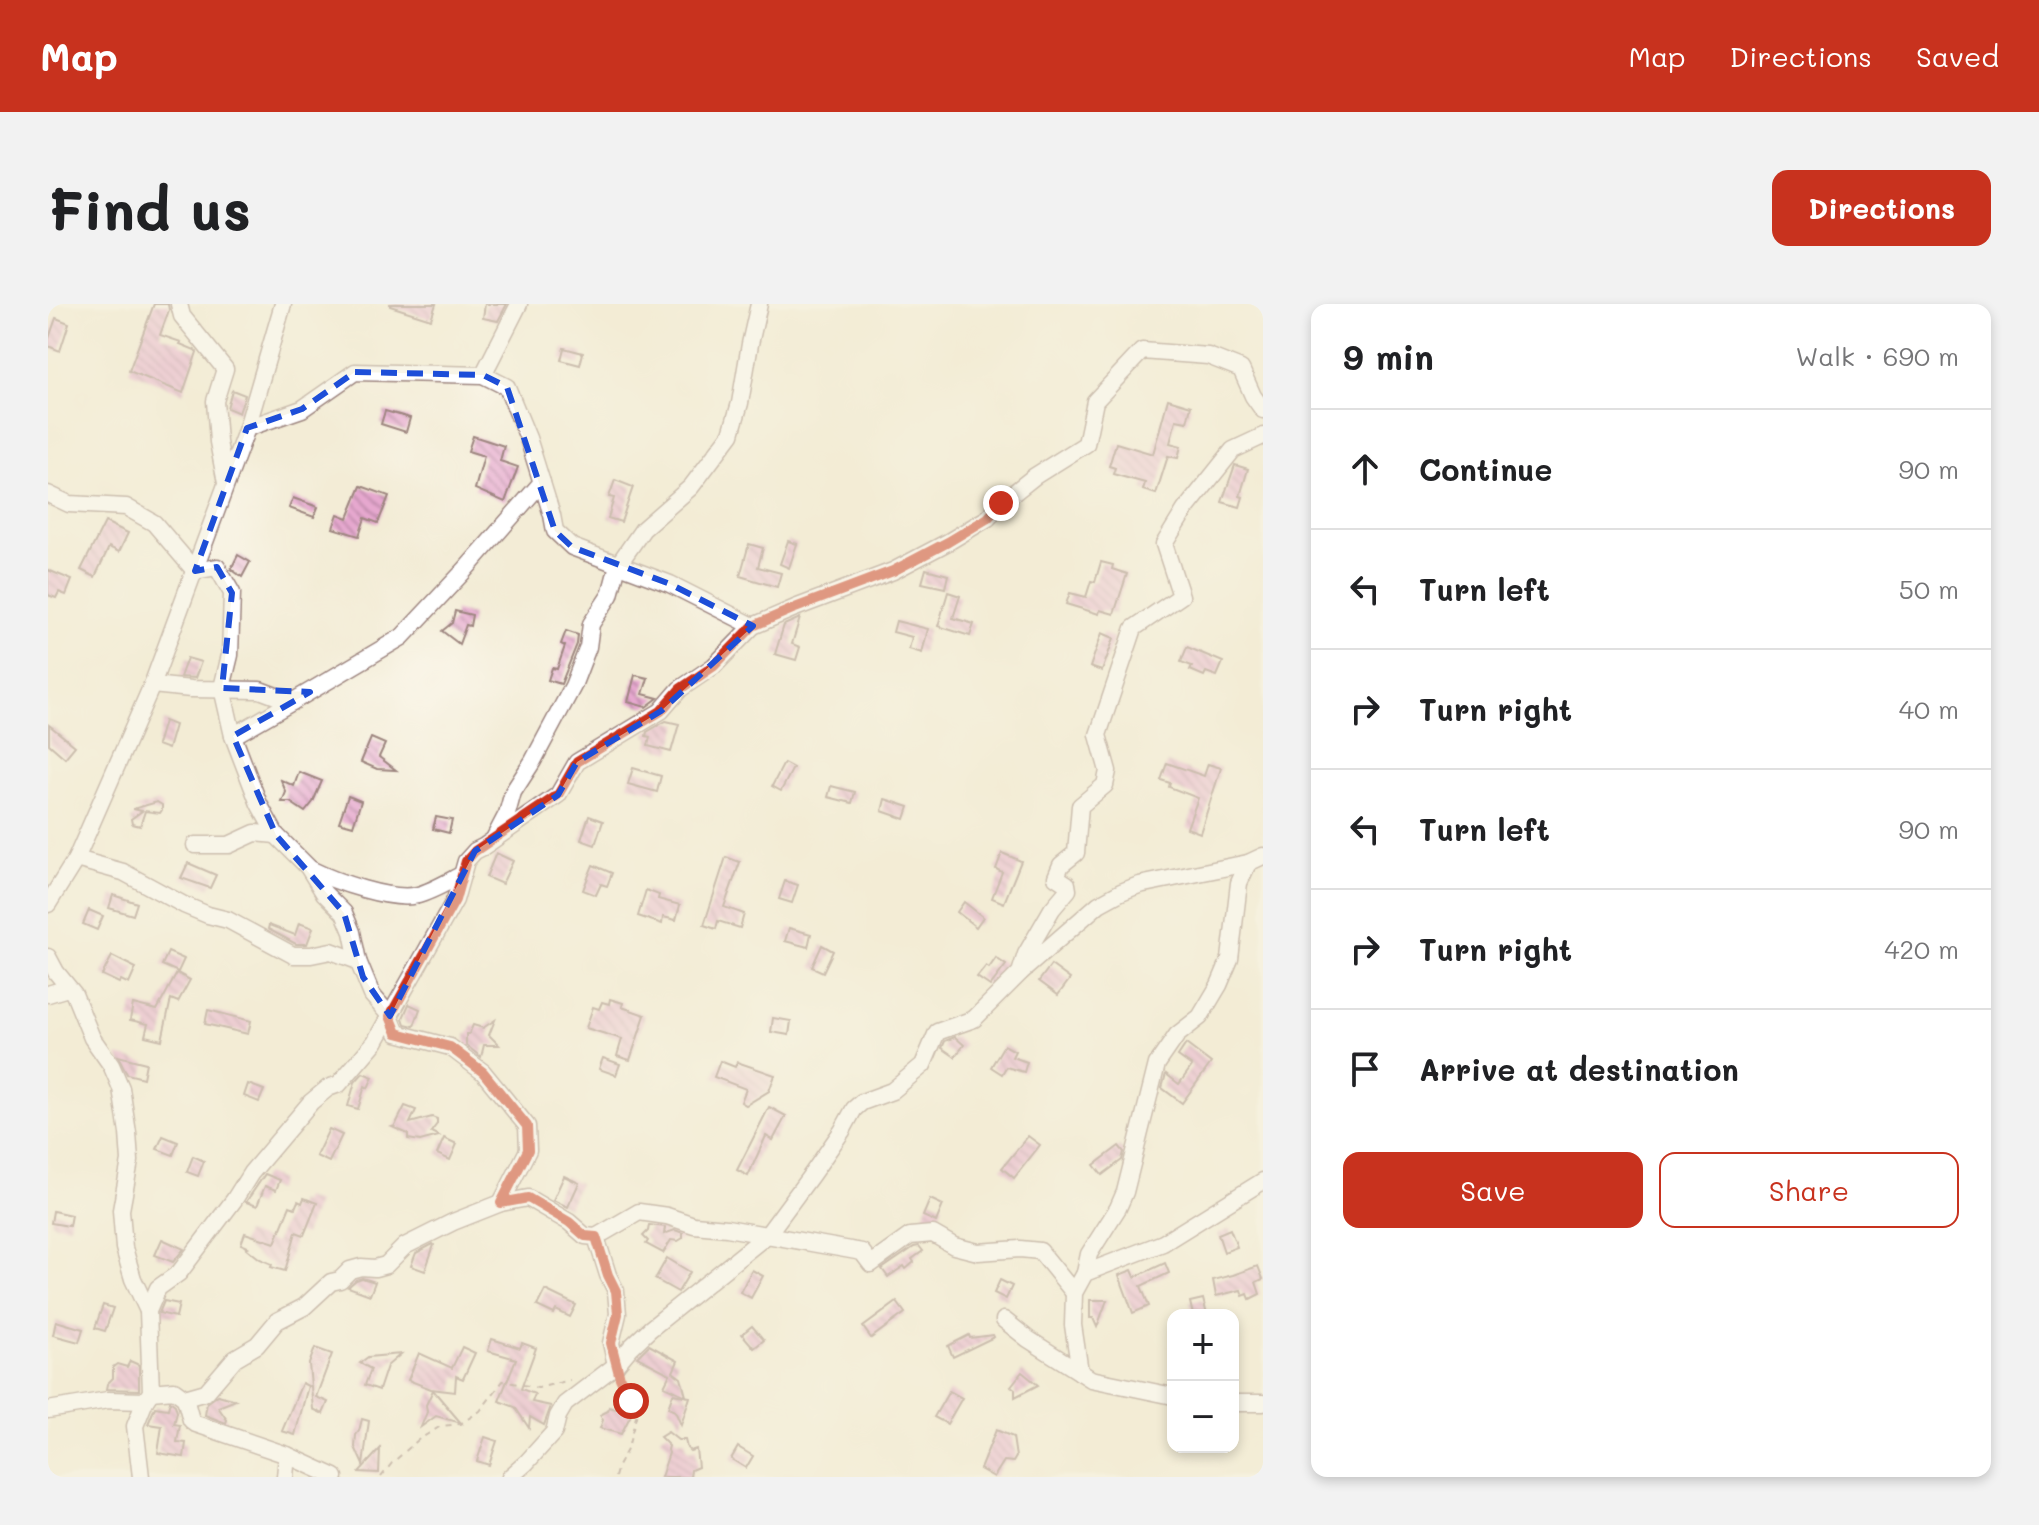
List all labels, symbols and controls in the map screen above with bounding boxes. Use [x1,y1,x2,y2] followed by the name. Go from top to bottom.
[40,31,118,81] text: Map
[1629,38,1686,74] text: Map
[1730,38,1872,74] text: Directions
[1916,38,1999,74] text: Saved
[1772,170,1991,246] button: Directions
[48,172,251,245] text: Find us
[1343,334,1434,379] text: 9 min
[1796,339,1959,373] text: Walk · 690 m
[1343,447,1387,491] icon: ahead
[1419,449,1552,489] text: Continue
[1899,452,1959,486] text: 90 m
[983,485,1019,521] route end
[1343,567,1387,611] icon: left
[1419,569,1550,609] text: Turn left
[1899,572,1959,606] text: 50 m
[1343,687,1387,731] icon: right
[1419,689,1572,729] text: Turn right
[1899,692,1959,726] text: 40 m
[1343,807,1387,851] icon: left
[1419,809,1550,849] text: Turn left
[1899,812,1959,846] text: 90 m
[1343,927,1387,971] icon: right
[1419,929,1572,969] text: Turn right
[1884,932,1959,966] text: 420 m
[1343,1047,1387,1091] icon: arrive
[1419,1049,1739,1089] text: Arrive at destination
[1343,1152,1643,1228] button: Save
[1659,1152,1959,1228] button: Share
[1167,1309,1239,1453] map controls
[1167,1309,1239,1381] button: +
[1167,1381,1239,1453] button: −
[613,1383,649,1419] route start

